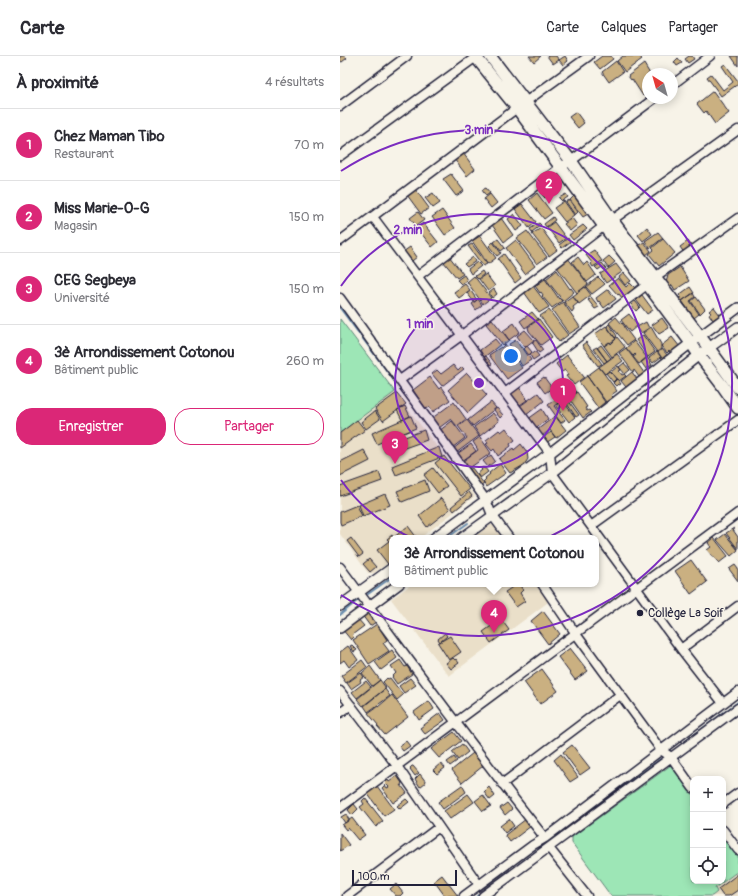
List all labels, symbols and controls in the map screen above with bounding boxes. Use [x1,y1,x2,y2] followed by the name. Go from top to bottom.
[20,16,64,40] text: Carte
[546,19,579,36] text: Carte
[601,19,646,36] text: Calques
[668,19,718,36] text: Partager
[642,68,678,104] north arrow
[16,72,99,93] text: À proximité
[265,74,324,90] text: 4 résultats
[465,123,494,138] text: 3 min
[54,127,165,146] text: Chez Maman Tibo
[26,137,32,153] text: 1
[294,137,324,153] text: 70 m
[54,146,114,162] text: Restaurant
[536,171,562,204] pin: 2
[54,199,150,218] text: Miss Marie-O-G
[25,209,33,225] text: 2
[289,209,324,225] text: 150 m
[54,218,97,234] text: Magasin
[394,223,423,238] text: 2 min
[54,271,136,290] text: CEG Segbeya
[25,281,33,297] text: 3
[289,281,324,297] text: 150 m
[54,290,110,306] text: Université
[407,317,434,332] text: 1 min
[54,343,235,362] text: 3è Arrondissement Cotonou
[501,346,521,366] your location
[25,353,33,369] text: 4
[286,353,324,369] text: 260 m
[54,362,139,378] text: Bâtiment public
[472,376,486,390] centre of rings
[550,378,576,411] pin: 1
[16,408,166,445] button: Enregistrer
[174,408,324,445] button: Partager
[382,431,408,464] pin: 3
[389,535,599,587] popup
[404,544,584,563] text: 3è Arrondissement Cotonou
[404,563,488,579] text: Bâtiment public
[481,600,507,633] pin: 4
[648,606,724,621] place label: Collège La Soif
[635,608,645,618] marker: Collège La Soif
[690,776,726,884] map controls
[690,776,726,812] button: +
[690,812,726,848] button: −
[690,848,726,884] button: locate
[352,868,457,887] scale bar
[358,870,389,883] text: 100 m

